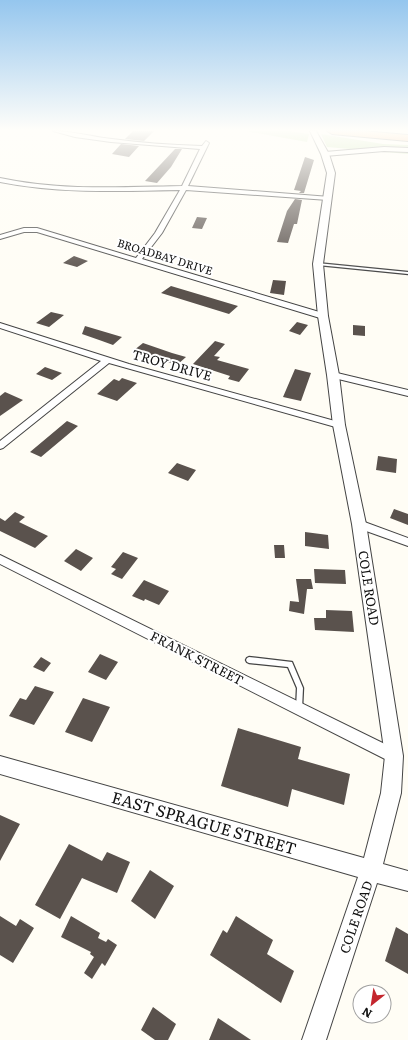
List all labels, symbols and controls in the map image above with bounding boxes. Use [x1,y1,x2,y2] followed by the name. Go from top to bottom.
[116,234,215,278] street label: BROADBAY DRIVE
[130,344,214,385] street label: TROY DRIVE
[354,549,385,627] street label: COLE ROAD
[147,626,248,689] street label: FRANK STREET
[109,784,300,860] street label: EAST SPRAGUE STREET
[334,878,377,956] street label: COLE ROAD
[352,984,392,1024] north arrow
[359,1004,374,1023] text: N

